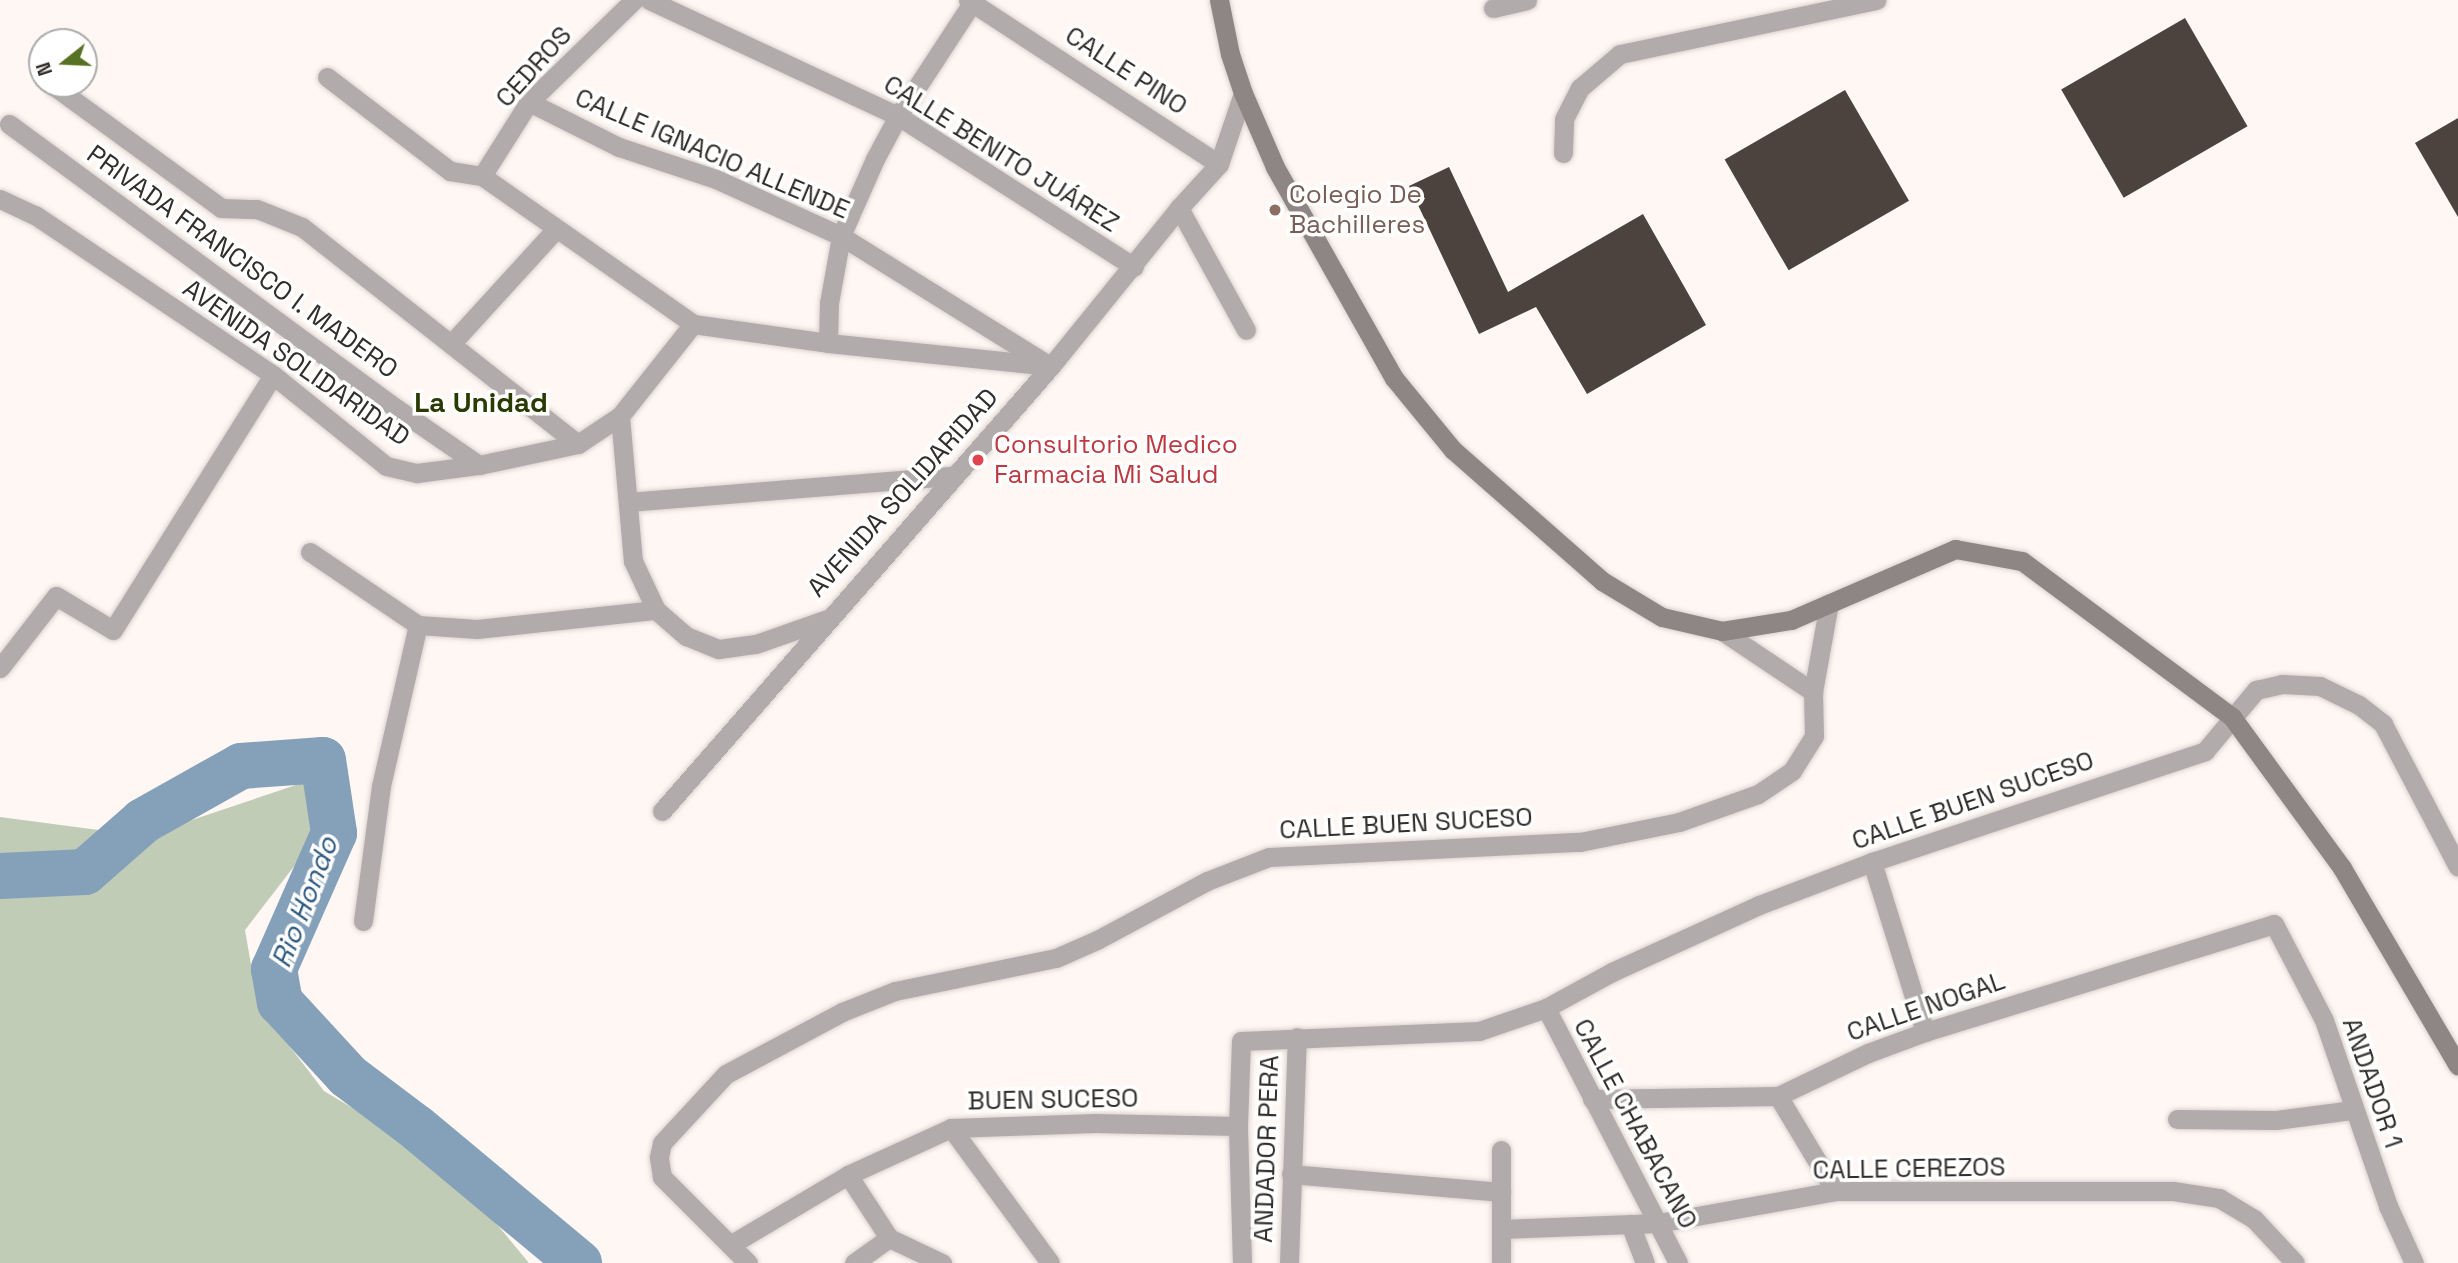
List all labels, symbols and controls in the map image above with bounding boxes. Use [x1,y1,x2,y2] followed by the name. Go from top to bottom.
[490,20,578,114] street label: CEDROS
[1059,20,1193,122] street label: CALLE PINO
[28,28,98,98] north arrow
[31,59,58,79] text: N
[878,69,1124,239] street label: CALLE BENITO JUÁREZ
[570,82,854,226] street label: CALLE IGNACIO ALLENDE
[80,138,404,386] street label: PRIVADA FRANCISCO I. MADERO
[1289,179,1425,241] place label: Colegio De Bachilleres
[1267,202,1283,218] marker: Colegio De Bachilleres
[176,273,416,453] street label: AVENIDA SOLIDARIDAD
[801,382,1005,604] street label: AVENIDA SOLIDARIDAD
[414,385,548,419] district label: La Unidad
[994,429,1238,490] place label: Consultorio Medico Farmacia Mi Salud
[968,450,988,470] marker: Consultorio Medico Farmacia Mi Salud
[1848,745,2098,857] street label: CALLE BUEN SUCESO
[1279,802,1533,846] street label: CALLE BUEN SUCESO
[264,832,344,972] water label: Rio Hondo
[1843,965,2009,1049] street label: CALLE NOGAL
[1566,1014,1704,1234] street label: CALLE CHABACANO
[2335,1014,2409,1152] street label: ANDADOR 1
[1248,1055,1286,1243] street label: ANDADOR PERA
[967,1083,1139,1117] street label: BUEN SUCESO
[1812,1152,2006,1186] street label: CALLE CEREZOS

